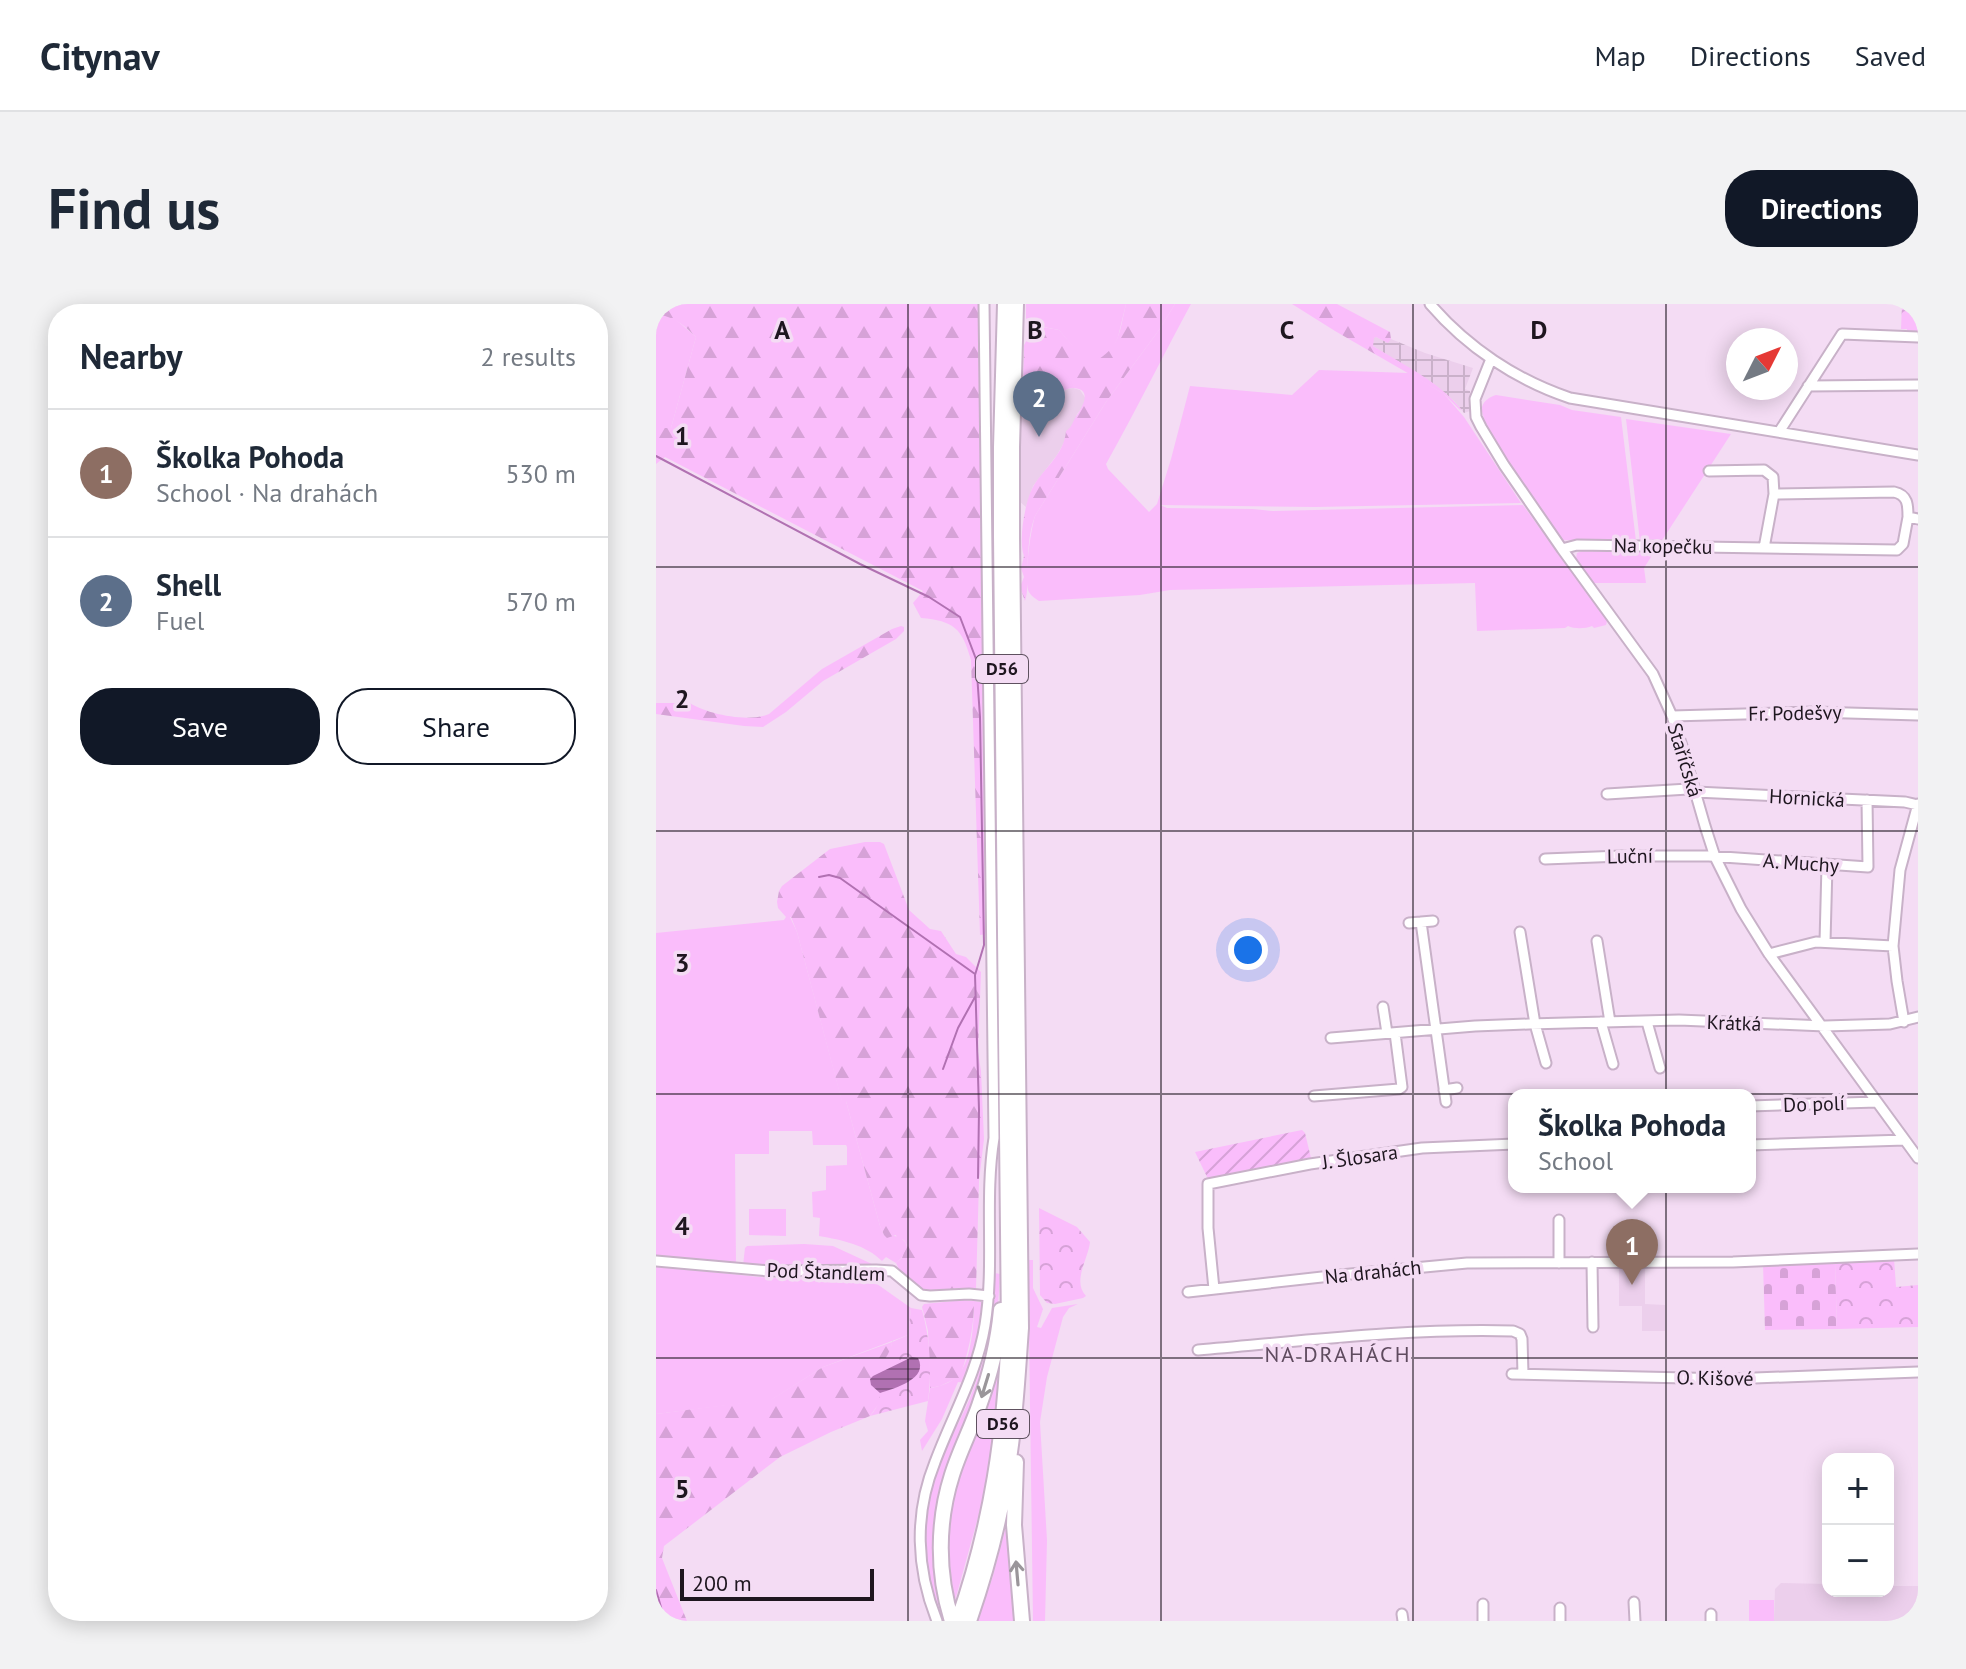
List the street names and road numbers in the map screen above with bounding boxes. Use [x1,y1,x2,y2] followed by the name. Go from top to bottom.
[1613,532,1713,560] street label: Na kopečku
[976,655,1028,683] road number: D56
[1748,699,1843,727] street label: Fr. Podešvy
[1661,720,1709,800] street label: Staříčská
[1768,783,1846,813] street label: Hornická
[1607,843,1653,869] street label: Luční
[1762,847,1841,879] street label: A. Muchy
[1706,1009,1762,1037] street label: Krátká
[1783,1090,1845,1118] street label: Do polí
[1320,1139,1400,1175] street label: J. Šlosara
[1323,1254,1423,1290] street label: Na drahách
[766,1257,886,1287] street label: Pod Štandlem
[1676,1364,1754,1392] street label: O. Kišové
[977,1410,1029,1438] road number: D56

